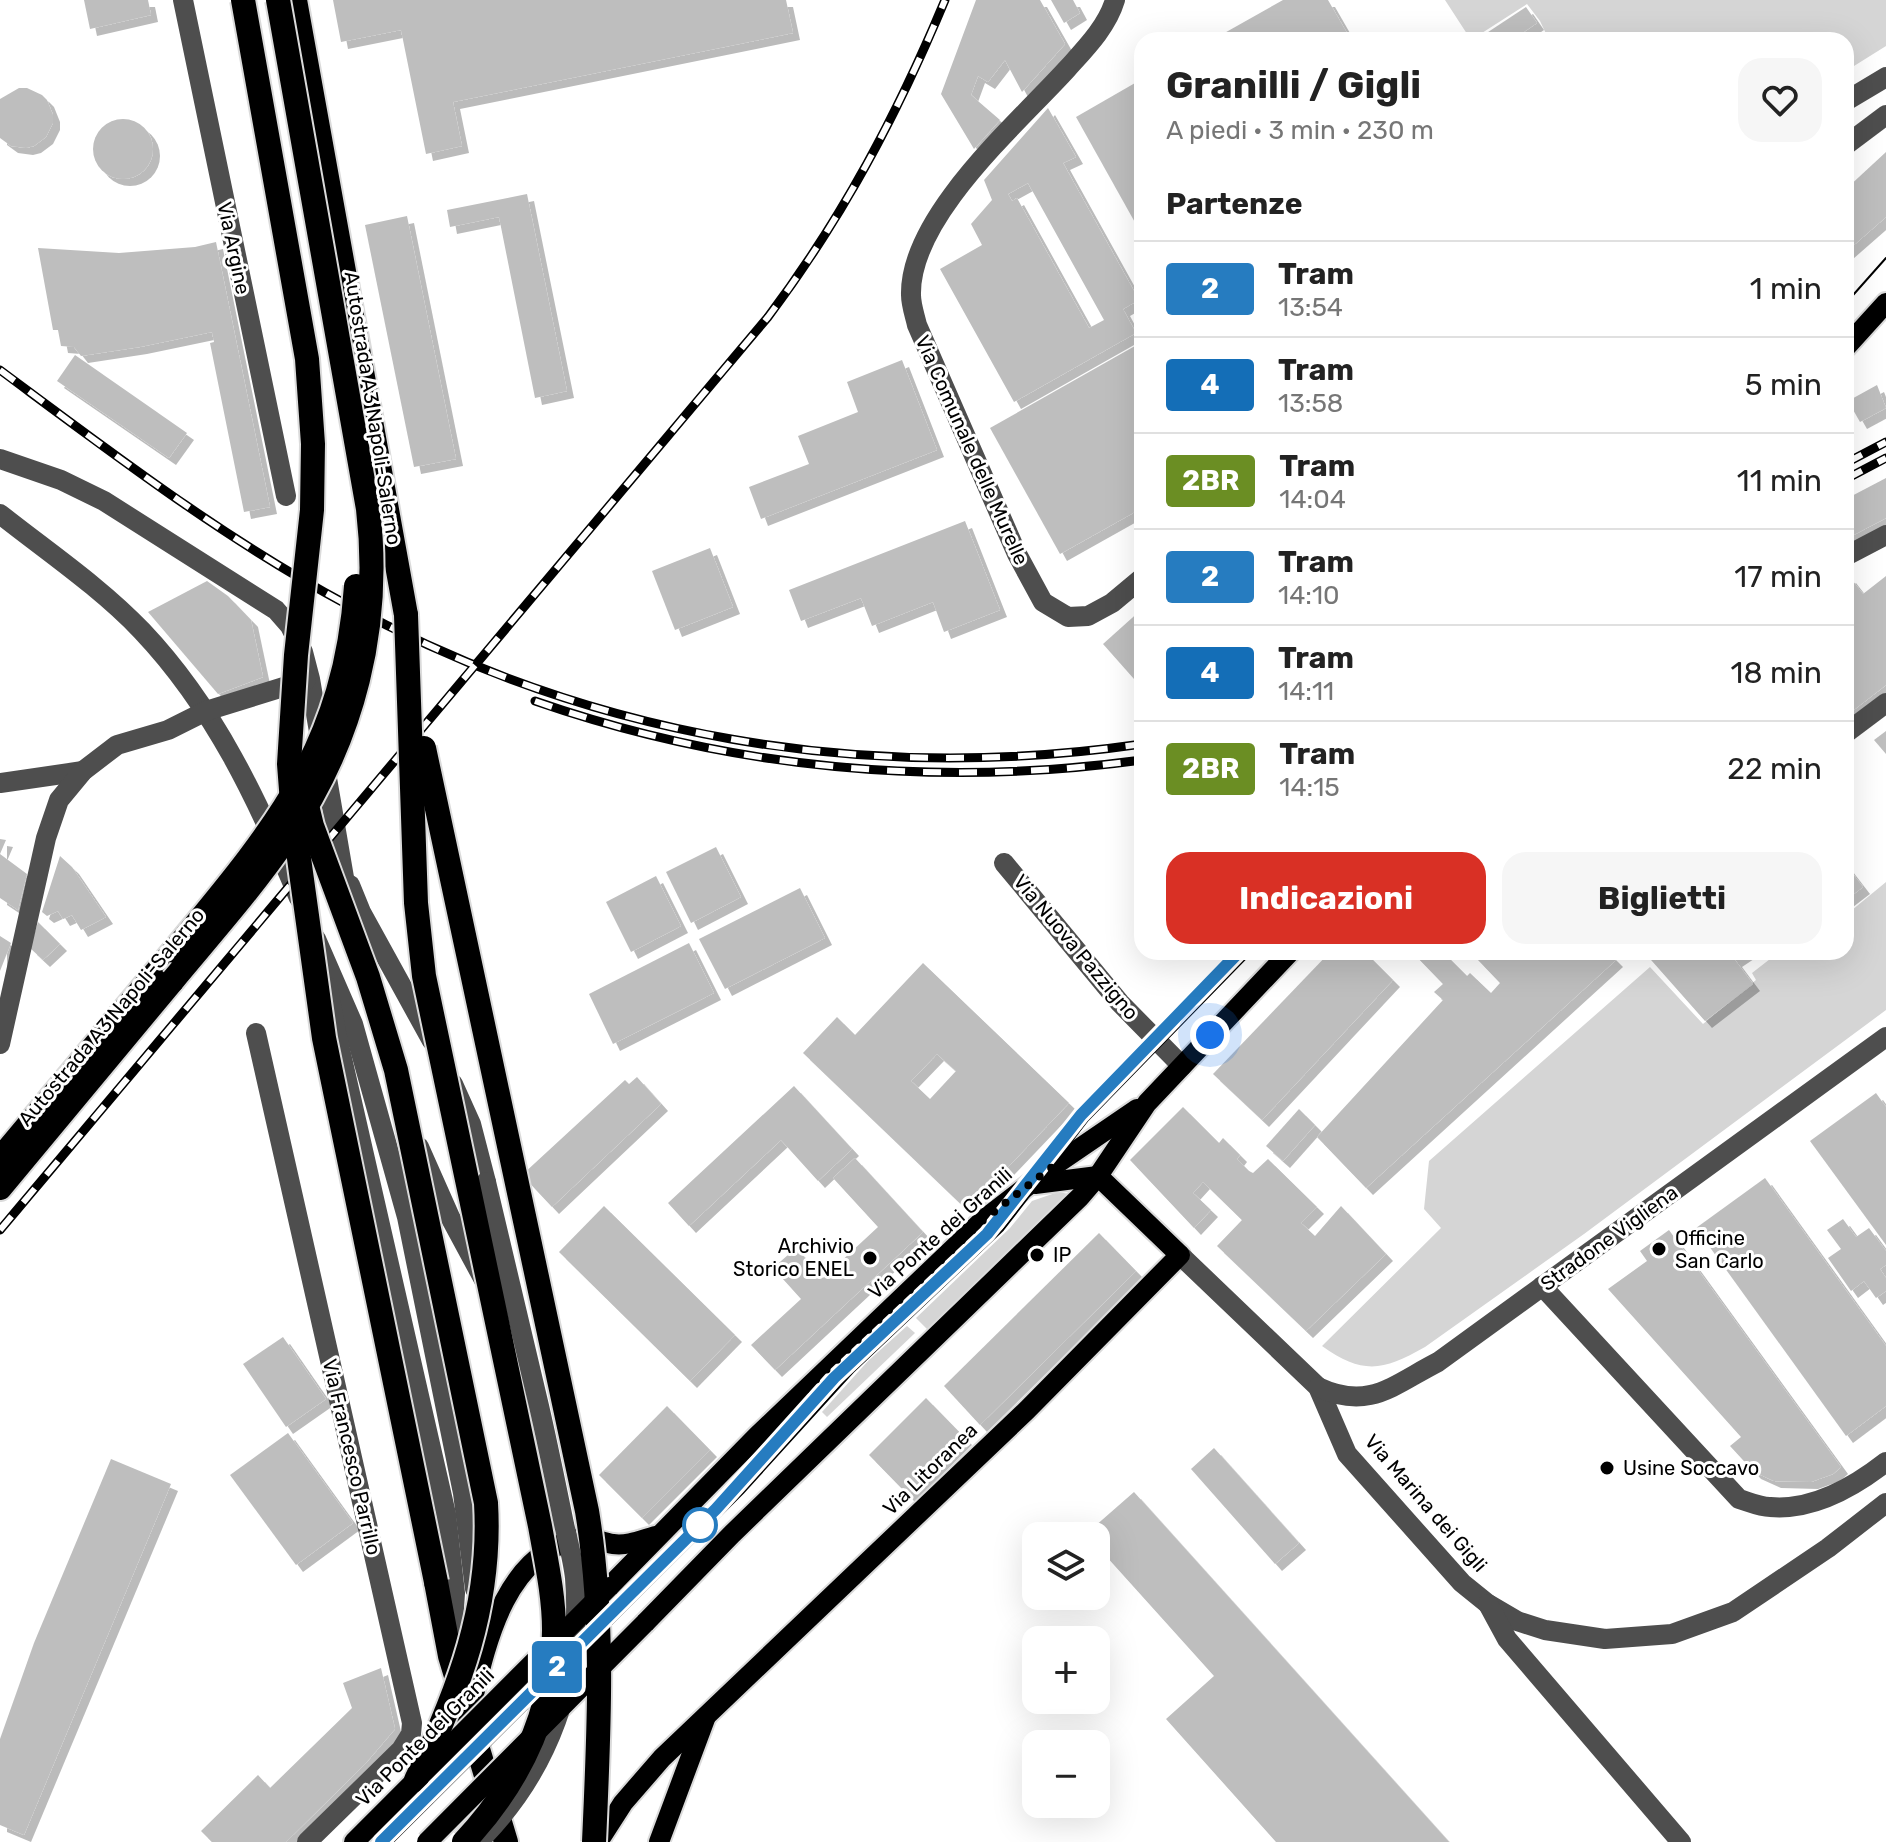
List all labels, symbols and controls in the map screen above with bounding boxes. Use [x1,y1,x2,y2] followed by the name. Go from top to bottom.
[1738,58,1822,142] button: heart
[1166,62,1421,108] text: Granilli / Gigli
[1166,115,1434,146] text: A piedi · 3 min · 230 m
[1166,186,1303,222] text: Partenze
[212,199,256,297] street label: Via Argine
[1278,256,1354,292] text: Tram
[339,269,407,547] street label: Autostrada A3 Napoli-Salerno
[1750,271,1822,307] text: 1 min
[1201,272,1219,305] text: 2
[1278,292,1343,323] text: 13:54
[910,331,1034,569] street label: Via Comunale delle Murelle
[1278,352,1354,388] text: Tram
[1745,367,1822,403] text: 5 min
[1200,368,1220,401] text: 4
[1278,388,1343,419] text: 13:58
[1279,448,1355,484] text: Tram
[1737,463,1822,499] text: 11 min
[1182,464,1239,497] text: 2BR
[1279,484,1346,515] text: 14:04
[1278,544,1354,580] text: Tram
[1734,559,1822,595] text: 17 min
[1201,560,1219,593] text: 2
[1278,580,1340,611] text: 14:10
[1278,640,1354,676] text: Tram
[1731,655,1822,691] text: 18 min
[1200,656,1220,689] text: 4
[1278,676,1334,707] text: 14:11
[1279,736,1355,772] text: Tram
[1727,751,1822,787] text: 22 min
[1182,752,1239,785] text: 2BR
[1279,772,1340,803] text: 14:15
[1166,852,1486,944] button: Indicazioni
[1502,852,1822,944] button: Biglietti
[1008,870,1144,1024] street label: Via Nuova Pazzigno
[13,903,209,1131] street label: Autostrada A3 Napoli-Salerno
[1190,1015,1230,1055] your location
[863,1162,1017,1304] street label: Via Ponte dei Granili
[1536,1180,1682,1296] street label: Stradone Vigliena
[1675,1226,1764,1273] place label: Officine San Carlo
[733,1234,854,1281] place label: Archivio Storico ENEL
[1650,1240,1668,1258] marker: Officine San Carlo
[1053,1243,1071,1267] place label: IP
[1028,1246,1046,1264] marker: IP
[861,1249,879,1267] marker: Archivio Storico ENEL
[318,1357,386,1557] street label: Via Francesco Parrillo
[878,1418,982,1520] street label: Via Litoranea
[1360,1429,1492,1577] street label: Via Marina dei Gigli
[1623,1456,1759,1480] place label: Usine Soccavo
[1598,1459,1616,1477] marker: Usine Soccavo
[683,1508,717,1542] unlabelled marker
[1022,1522,1110,1818] map controls
[1022,1522,1110,1610] button: layers
[1022,1626,1110,1714] button: +
[531,1641,583,1693] line badge: 2
[548,1650,566,1683] text: 2
[351,1663,499,1811] street label: Via Ponte dei Granili
[1022,1730,1110,1818] button: −

